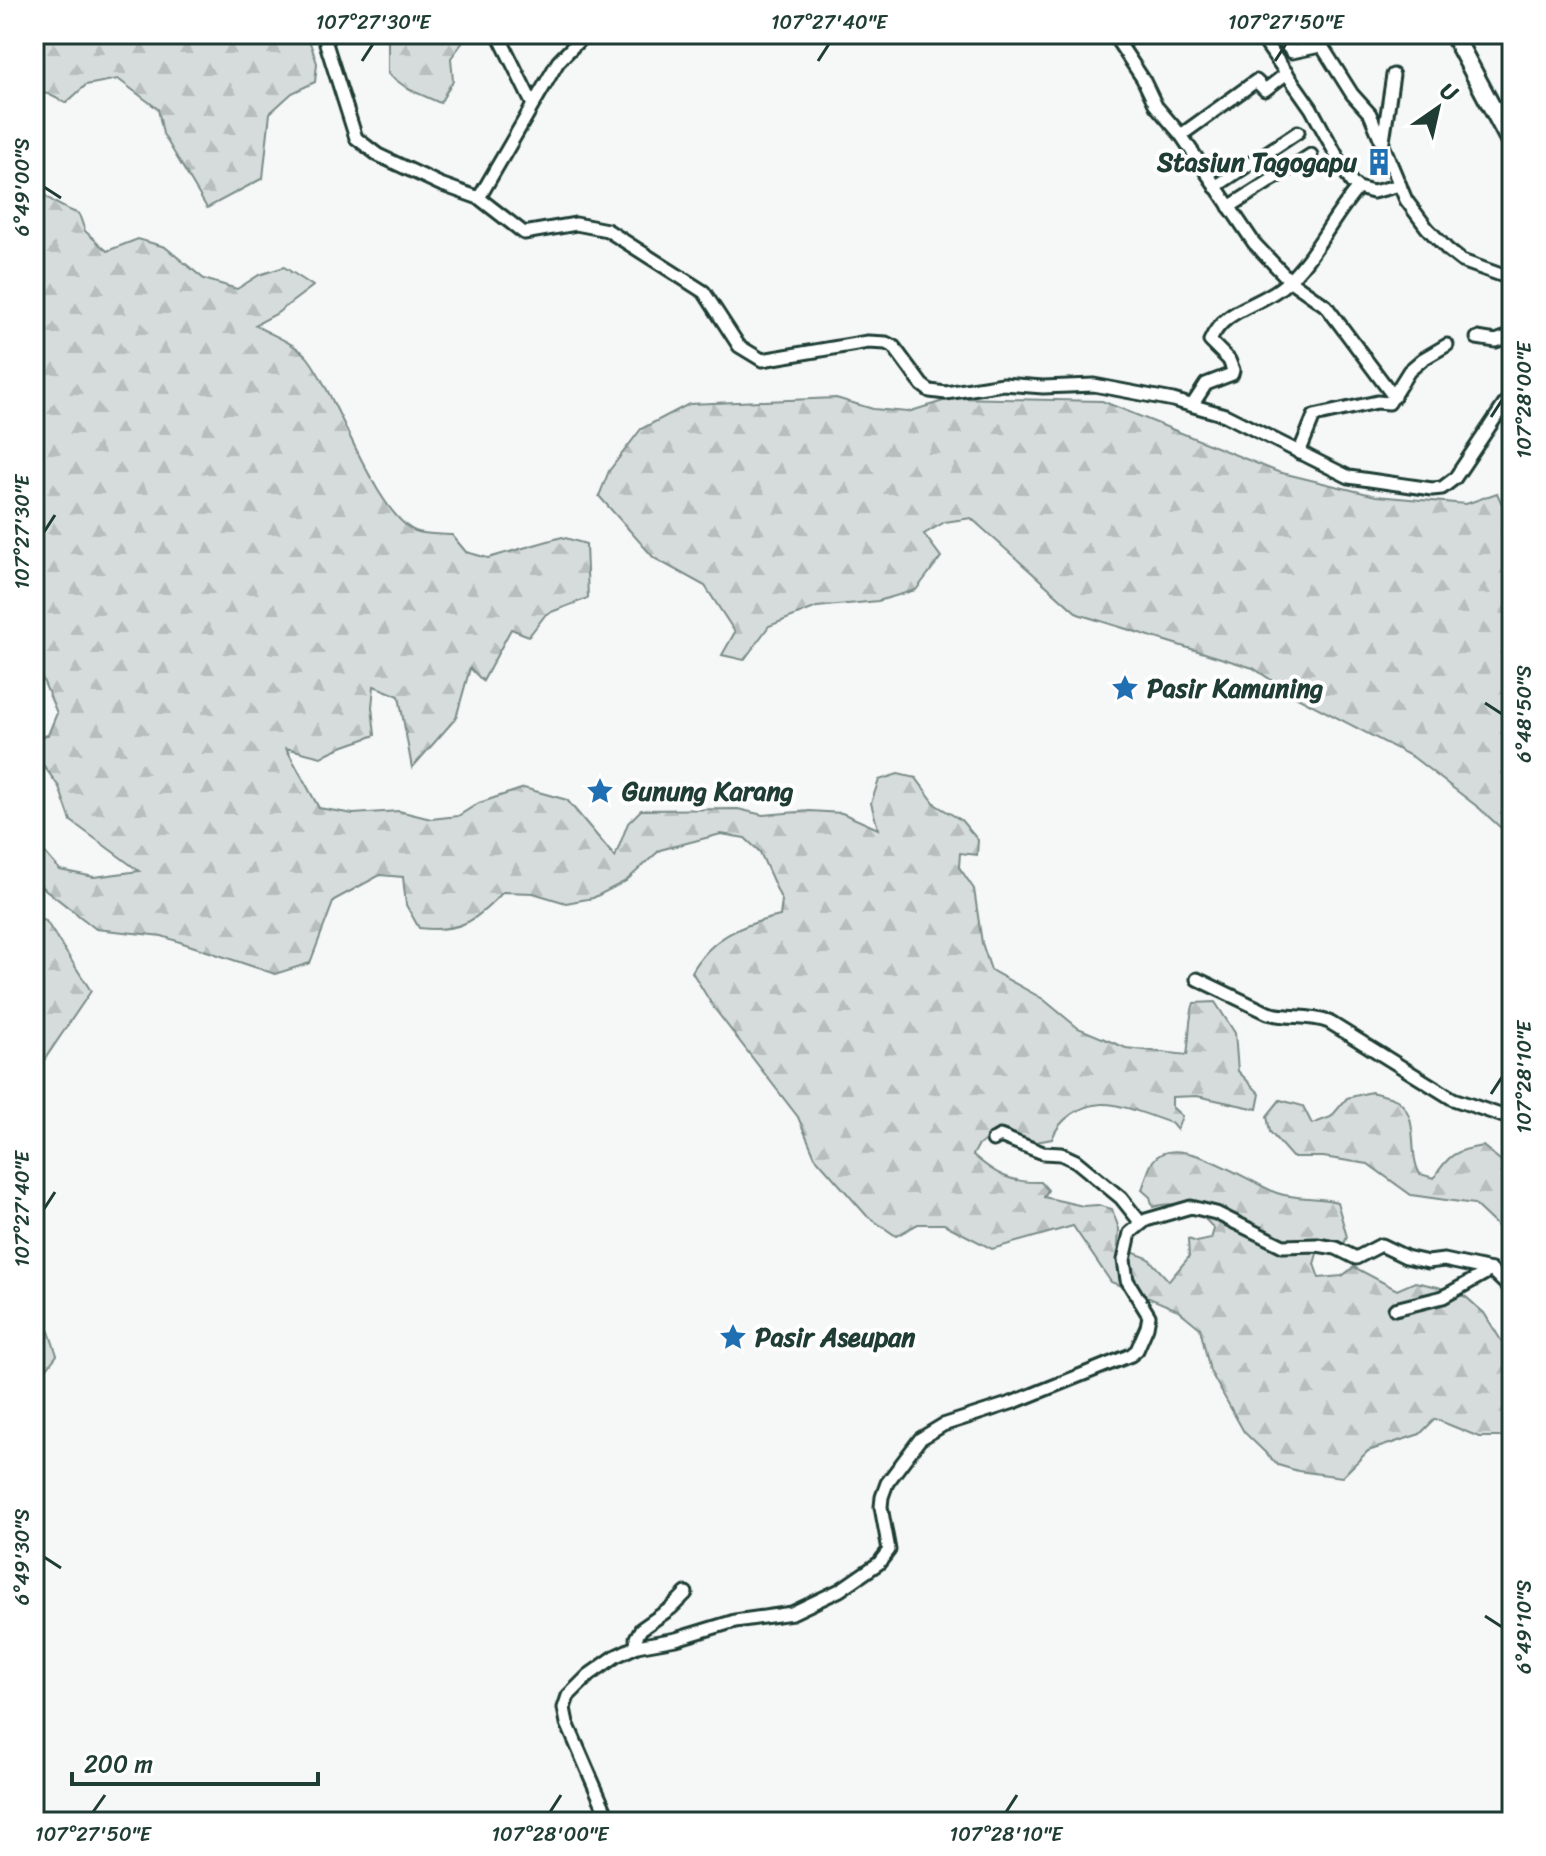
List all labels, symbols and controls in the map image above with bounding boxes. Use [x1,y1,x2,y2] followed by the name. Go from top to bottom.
[316,5,432,40] text: 107°27'30"E
[771,5,889,40] text: 107°27'40"E
[1228,5,1346,40] text: 107°27'50"E
[1398,68,1478,148] north arrow
[1432,72,1467,113] text: U
[5,137,40,236] text: 6°49'00"S
[1156,139,1358,185] place label: Stasiun Tagogapu
[1364,147,1394,177] building icon: Stasiun Tagogapu
[1507,340,1542,458] text: 107°28'00"E
[5,473,40,589] text: 107°27'30"E
[1147,665,1324,711] place label: Pasir Kamuning
[1507,665,1542,763] text: 6°48'50"S
[1110,673,1140,703] place icon: Pasir Kamuning
[622,768,794,814] place label: Gunung Karang
[585,776,615,806] place icon: Gunung Karang
[1507,1019,1542,1133] text: 107°28'10"E
[5,1149,40,1267] text: 107°27'40"E
[755,1314,915,1360] place label: Pasir Aseupan
[718,1322,748,1352] place icon: Pasir Aseupan
[5,1508,40,1605] text: 6°49'30"S
[1507,1579,1542,1674] text: 6°49'10"S
[72,1736,318,1786] scale bar
[84,1743,153,1785] text: 200 m
[35,1817,153,1852] text: 107°27'50"E
[492,1817,610,1852] text: 107°28'00"E
[950,1817,1064,1852] text: 107°28'10"E

